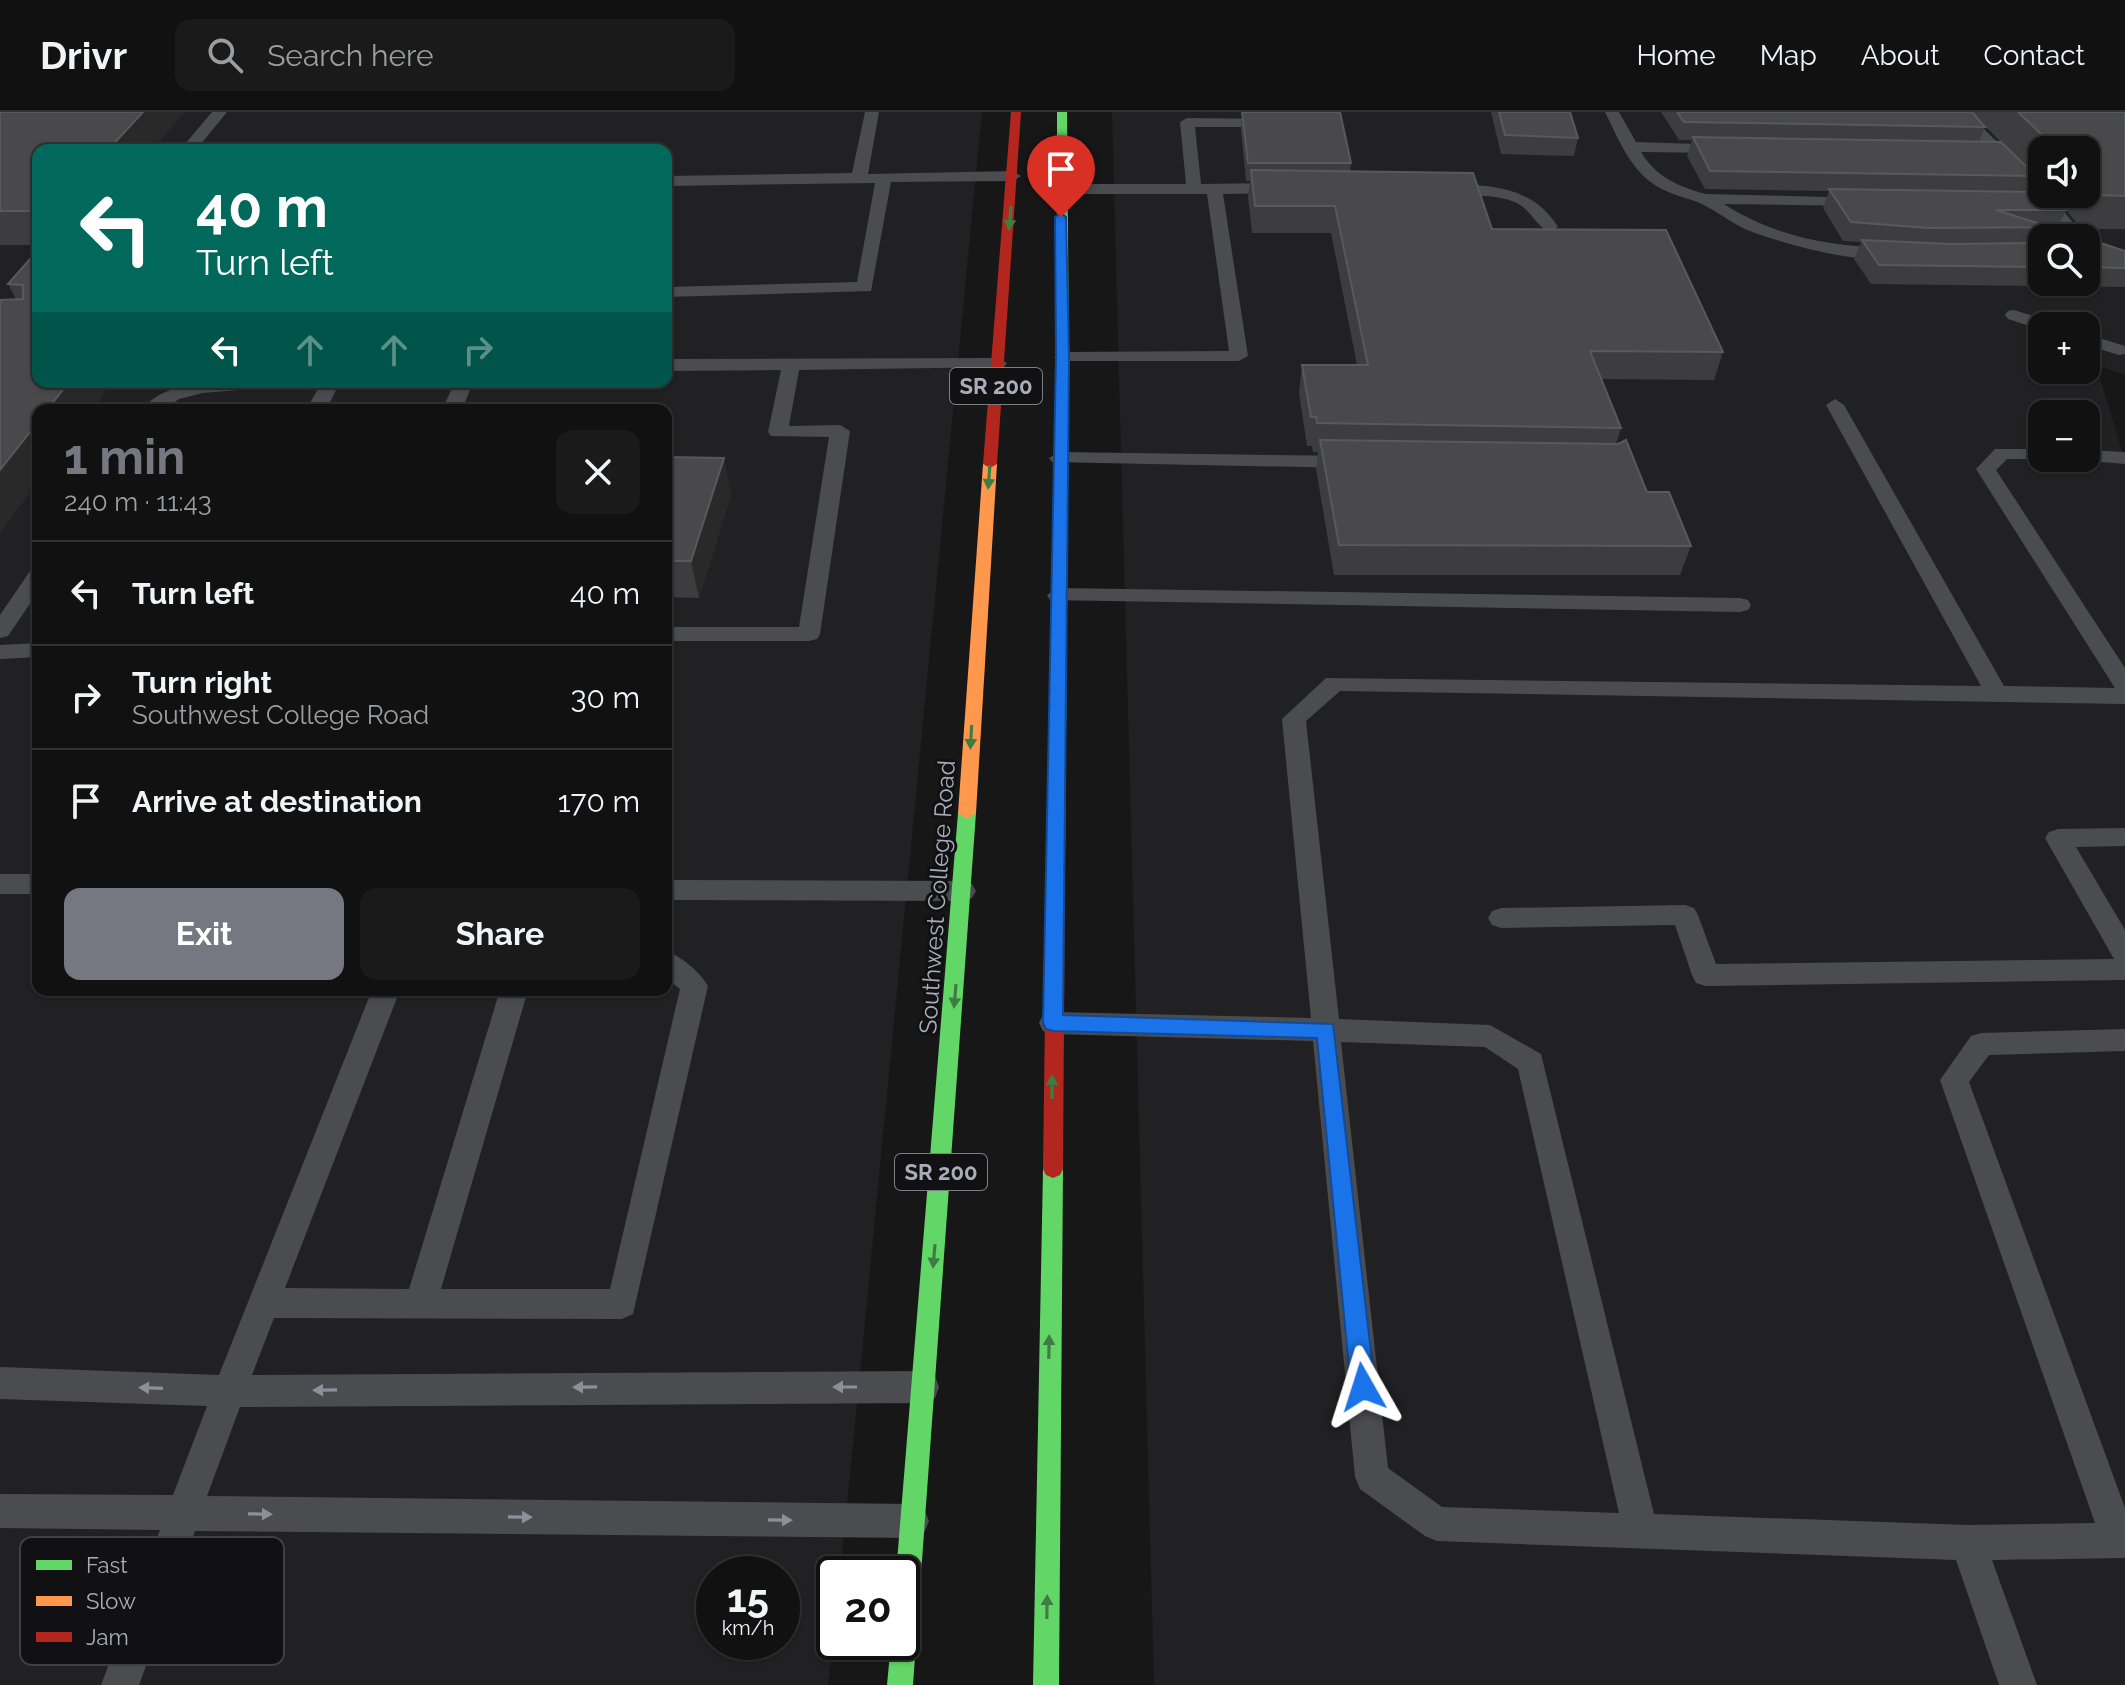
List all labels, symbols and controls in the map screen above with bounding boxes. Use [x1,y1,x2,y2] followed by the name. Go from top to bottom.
[175,19,735,91] search box
[40,33,127,78] text: Drivr
[203,33,247,77] icon: search
[267,38,434,73] text: Search here
[1636,39,1716,72] text: Home
[1760,39,1817,72] text: Map
[1861,39,1940,72] text: About
[1984,39,2085,72] text: Contact
[1027,135,1095,217] pin
[2028,136,2100,472] map controls
[2028,136,2100,208] button: sound
[1039,147,1083,191] icon: arrive
[196,174,328,240] text: 40 m
[64,176,168,280] icon: left
[1003,206,1016,231] one-way arrow
[2028,224,2100,296] button: search
[196,241,334,283] text: Turn left
[2028,312,2100,384] button: +
[204,328,248,372] icon: left
[288,328,332,372] icon: ahead
[372,328,416,372] icon: ahead
[456,328,500,372] icon: right
[950,368,1042,404] road number: SR 200
[2028,400,2100,472] button: −
[64,429,185,485] text: 1 min
[556,430,640,514] button: close
[982,465,995,490] one-way arrow
[64,487,212,517] text: 240 m · 11:43
[64,571,108,615] icon: left
[132,576,254,611] text: Turn left
[570,576,640,611] text: 40 m
[132,665,272,700] text: Turn right
[64,675,108,719] icon: right
[570,680,640,715] text: 30 m
[132,700,429,730] text: Southwest College Road
[964,725,977,750] one-way arrow
[913,759,961,1035] street label: Southwest College Road
[64,779,108,823] icon: arrive
[132,784,422,819] text: Arrive at destination
[558,784,640,819] text: 170 m
[64,888,344,980] button: Exit
[360,888,640,980] button: Share
[948,984,961,1009] one-way arrow
[1046,1074,1058,1099] one-way arrow
[895,1154,987,1190] road number: SR 200
[927,1244,940,1269] one-way arrow
[1043,1334,1056,1359] one-way arrow
[1321,1345,1405,1429] position arrow
[138,1381,163,1394] one-way arrow
[572,1381,597,1393] one-way arrow
[832,1381,857,1393] one-way arrow
[312,1384,337,1396] one-way arrow
[248,1507,273,1520] one-way arrow
[508,1510,533,1523] one-way arrow
[768,1514,793,1526] one-way arrow
[20,1537,284,1665] legend
[86,1552,128,1578] text: Fast
[816,1556,920,1660] speed limit sign: 20
[727,1574,769,1621] text: 15
[86,1588,136,1614] text: Slow
[1041,1594,1053,1619] one-way arrow
[722,1616,774,1640] text: km/h
[86,1624,129,1650] text: Jam

